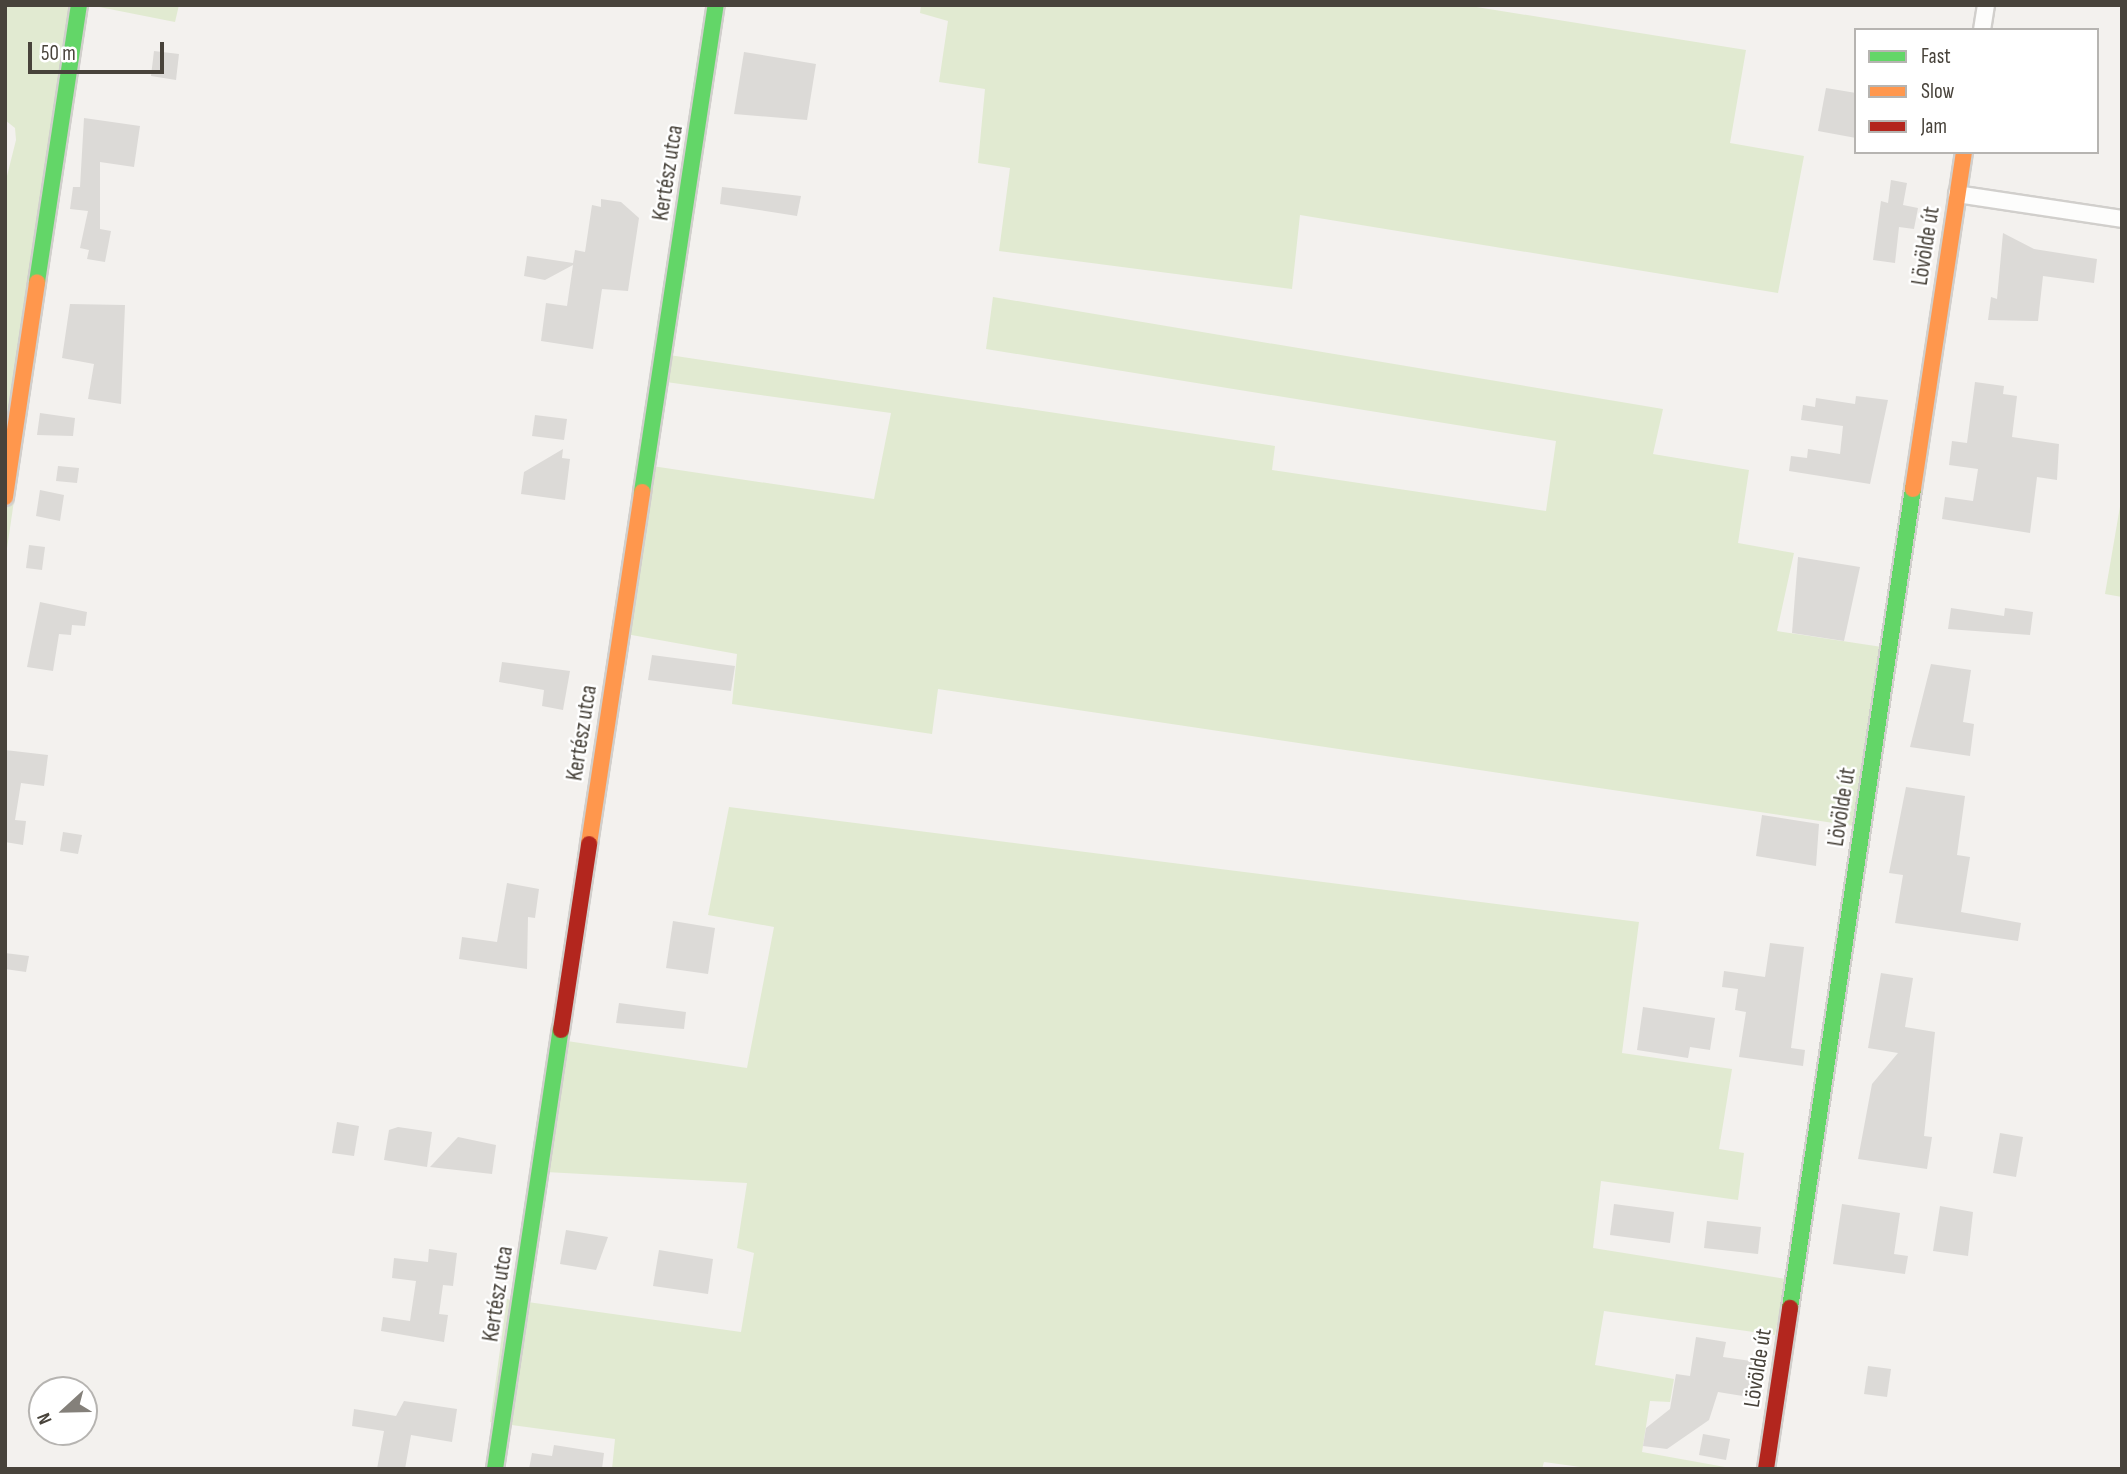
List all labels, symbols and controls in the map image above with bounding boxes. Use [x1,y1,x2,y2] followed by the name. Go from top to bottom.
[32,28,168,72] scale bar
[1854,28,2099,154] legend
[41,41,76,66] text: 50 m
[1921,44,1951,69] text: Fast
[1921,79,1954,104] text: Slow
[1921,114,1947,139] text: Jam
[647,123,689,223] street label: Kertész utca
[1906,205,1946,287] street label: Lövölde út
[561,683,603,783] street label: Kertész utca
[1822,766,1862,848] street label: Lövölde út
[477,1244,519,1344] street label: Kertész utca
[1738,1327,1778,1409] street label: Lövölde út
[28,1376,98,1446] north arrow
[32,1409,57,1427] text: N

